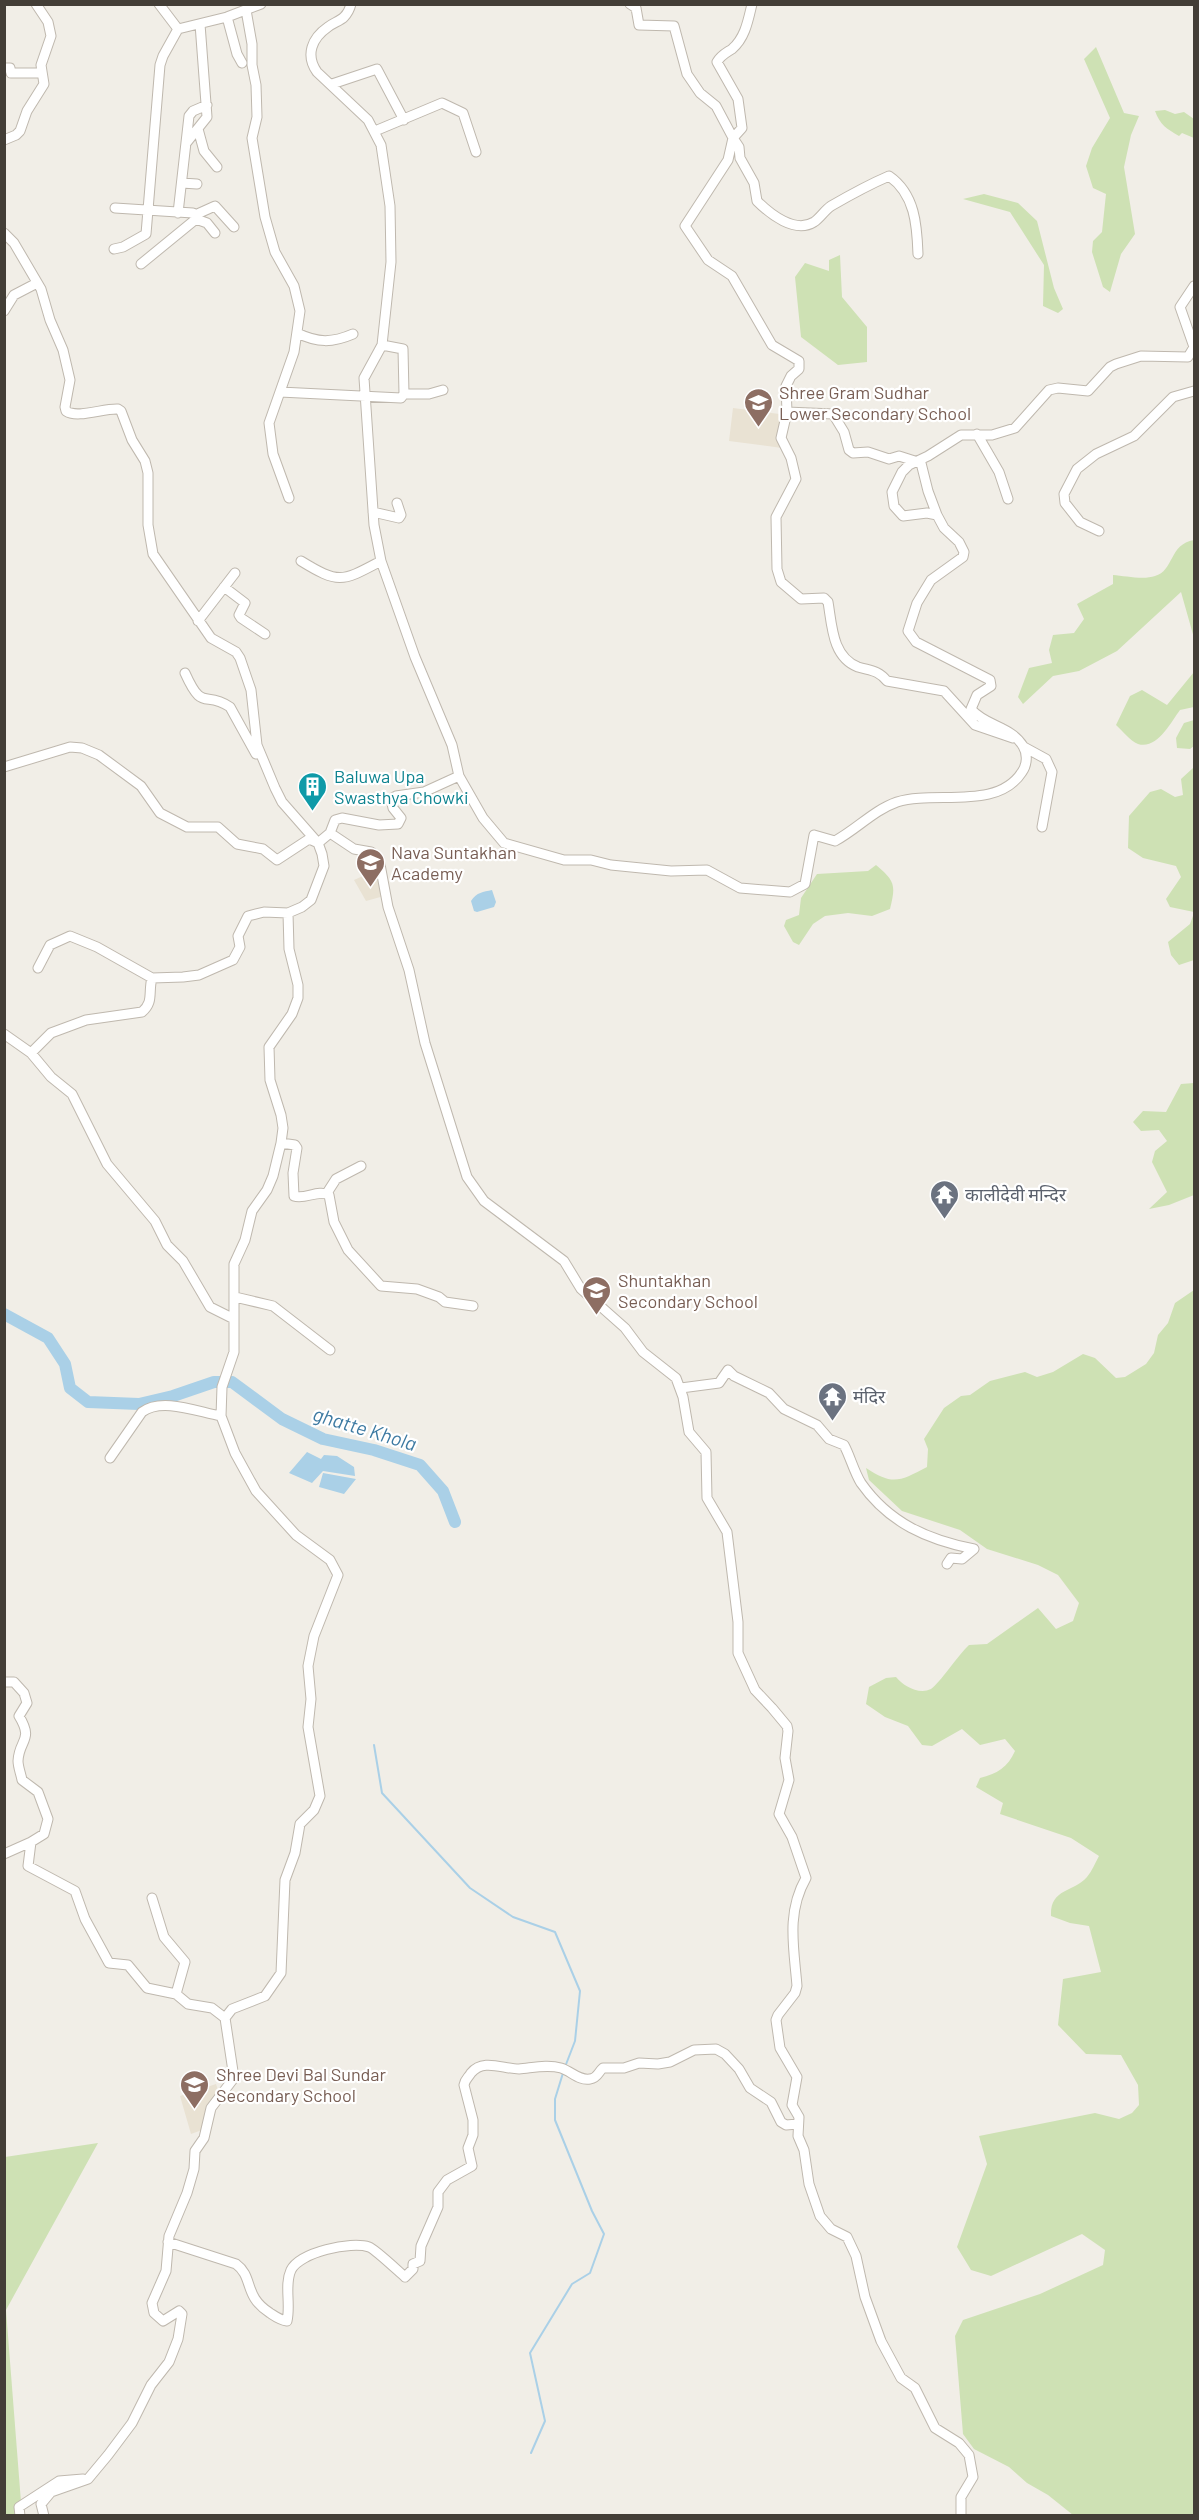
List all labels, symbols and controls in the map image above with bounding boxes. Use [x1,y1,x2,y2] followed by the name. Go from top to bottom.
[779,381,971,424] place label: Shree Gram Sudhar Lower Secondary School
[742,386,774,428] school or university icon: Shree Gram Sudhar Lower Secondary School
[334,765,469,808] place label: Baluwa Upa Swasthya Chowki
[297,770,329,812] building icon: Baluwa Upa Swasthya Chowki
[391,841,517,884] place label: Nava Suntakhan Academy
[354,846,386,888] school or university icon: Nava Suntakhan Academy
[928,1178,960,1220] temple icon: कालीदेवी मन्दिर
[965,1183,1067,1205] place label: कालीदेवी मन्दिर
[618,1269,758,1312] place label: Shuntakhan Secondary School
[581,1274,613,1316] school or university icon: Shuntakhan Secondary School
[816,1380,848,1422] temple icon: मंदिर
[853,1385,886,1407] place label: मंदिर
[310,1401,420,1455] water label: ghatte Khola
[216,2063,387,2106] place label: Shree Devi Bal Sundar Secondary School
[179,2068,211,2110] school or university icon: Shree Devi Bal Sundar Secondary School

